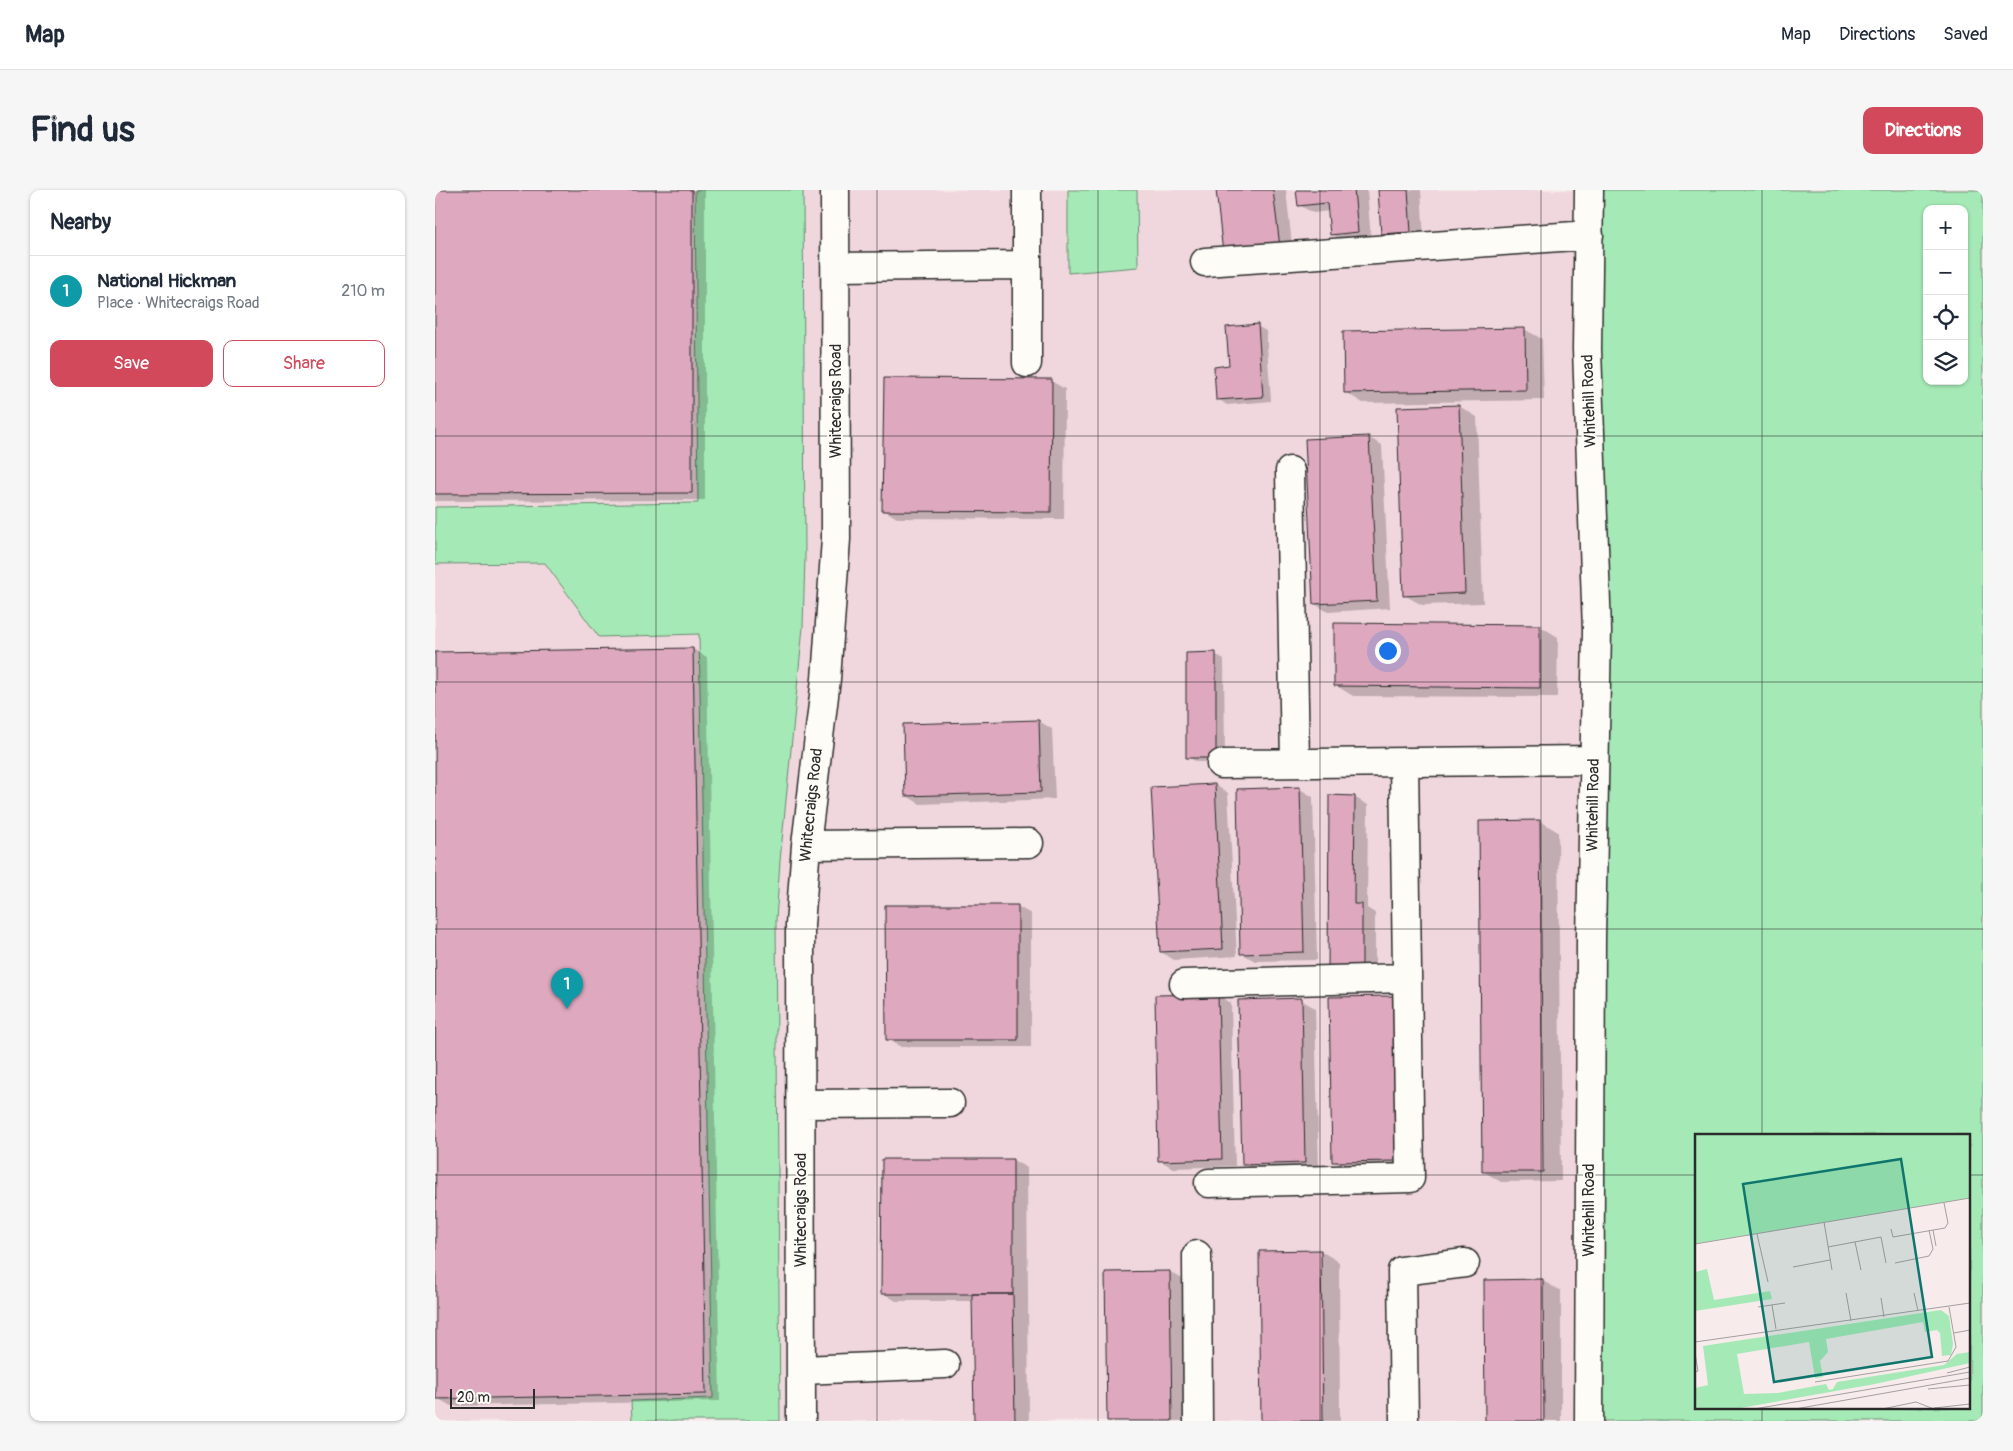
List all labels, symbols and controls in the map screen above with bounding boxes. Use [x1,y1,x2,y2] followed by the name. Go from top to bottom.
[25,20,65,49] text: Map
[1781,23,1811,46] text: Map
[1839,23,1915,46] text: Directions
[1943,23,1988,46] text: Saved
[1863,107,1983,154] button: Directions
[30,108,135,152] text: Find us
[1923,205,1968,385] map controls
[1923,205,1968,250] button: +
[50,209,111,236] text: Nearby
[1923,250,1968,295] button: −
[97,269,236,293] text: National Hickman
[63,281,69,301] text: 1
[341,281,385,301] text: 210 m
[97,293,260,313] text: Place · Whitecraigs Road
[1923,295,1968,340] button: locate
[50,340,213,387] button: Save
[223,340,385,387] button: Share
[1923,340,1968,385] button: layers
[826,344,846,458] street label: Whitecraigs Road
[1577,354,1601,448] street label: Whitehill Road
[1375,638,1401,664] your location
[795,747,827,863] street label: Whitecraigs Road
[1582,758,1604,852] street label: Whitehill Road
[551,968,583,1009] pin: 1
[1695,1134,1971,1408] inset map
[791,1153,811,1267] street label: Whitecraigs Road
[1579,1163,1599,1257] street label: Whitehill Road
[450,1386,535,1409] scale bar
[457,1389,490,1406] text: 20 m

